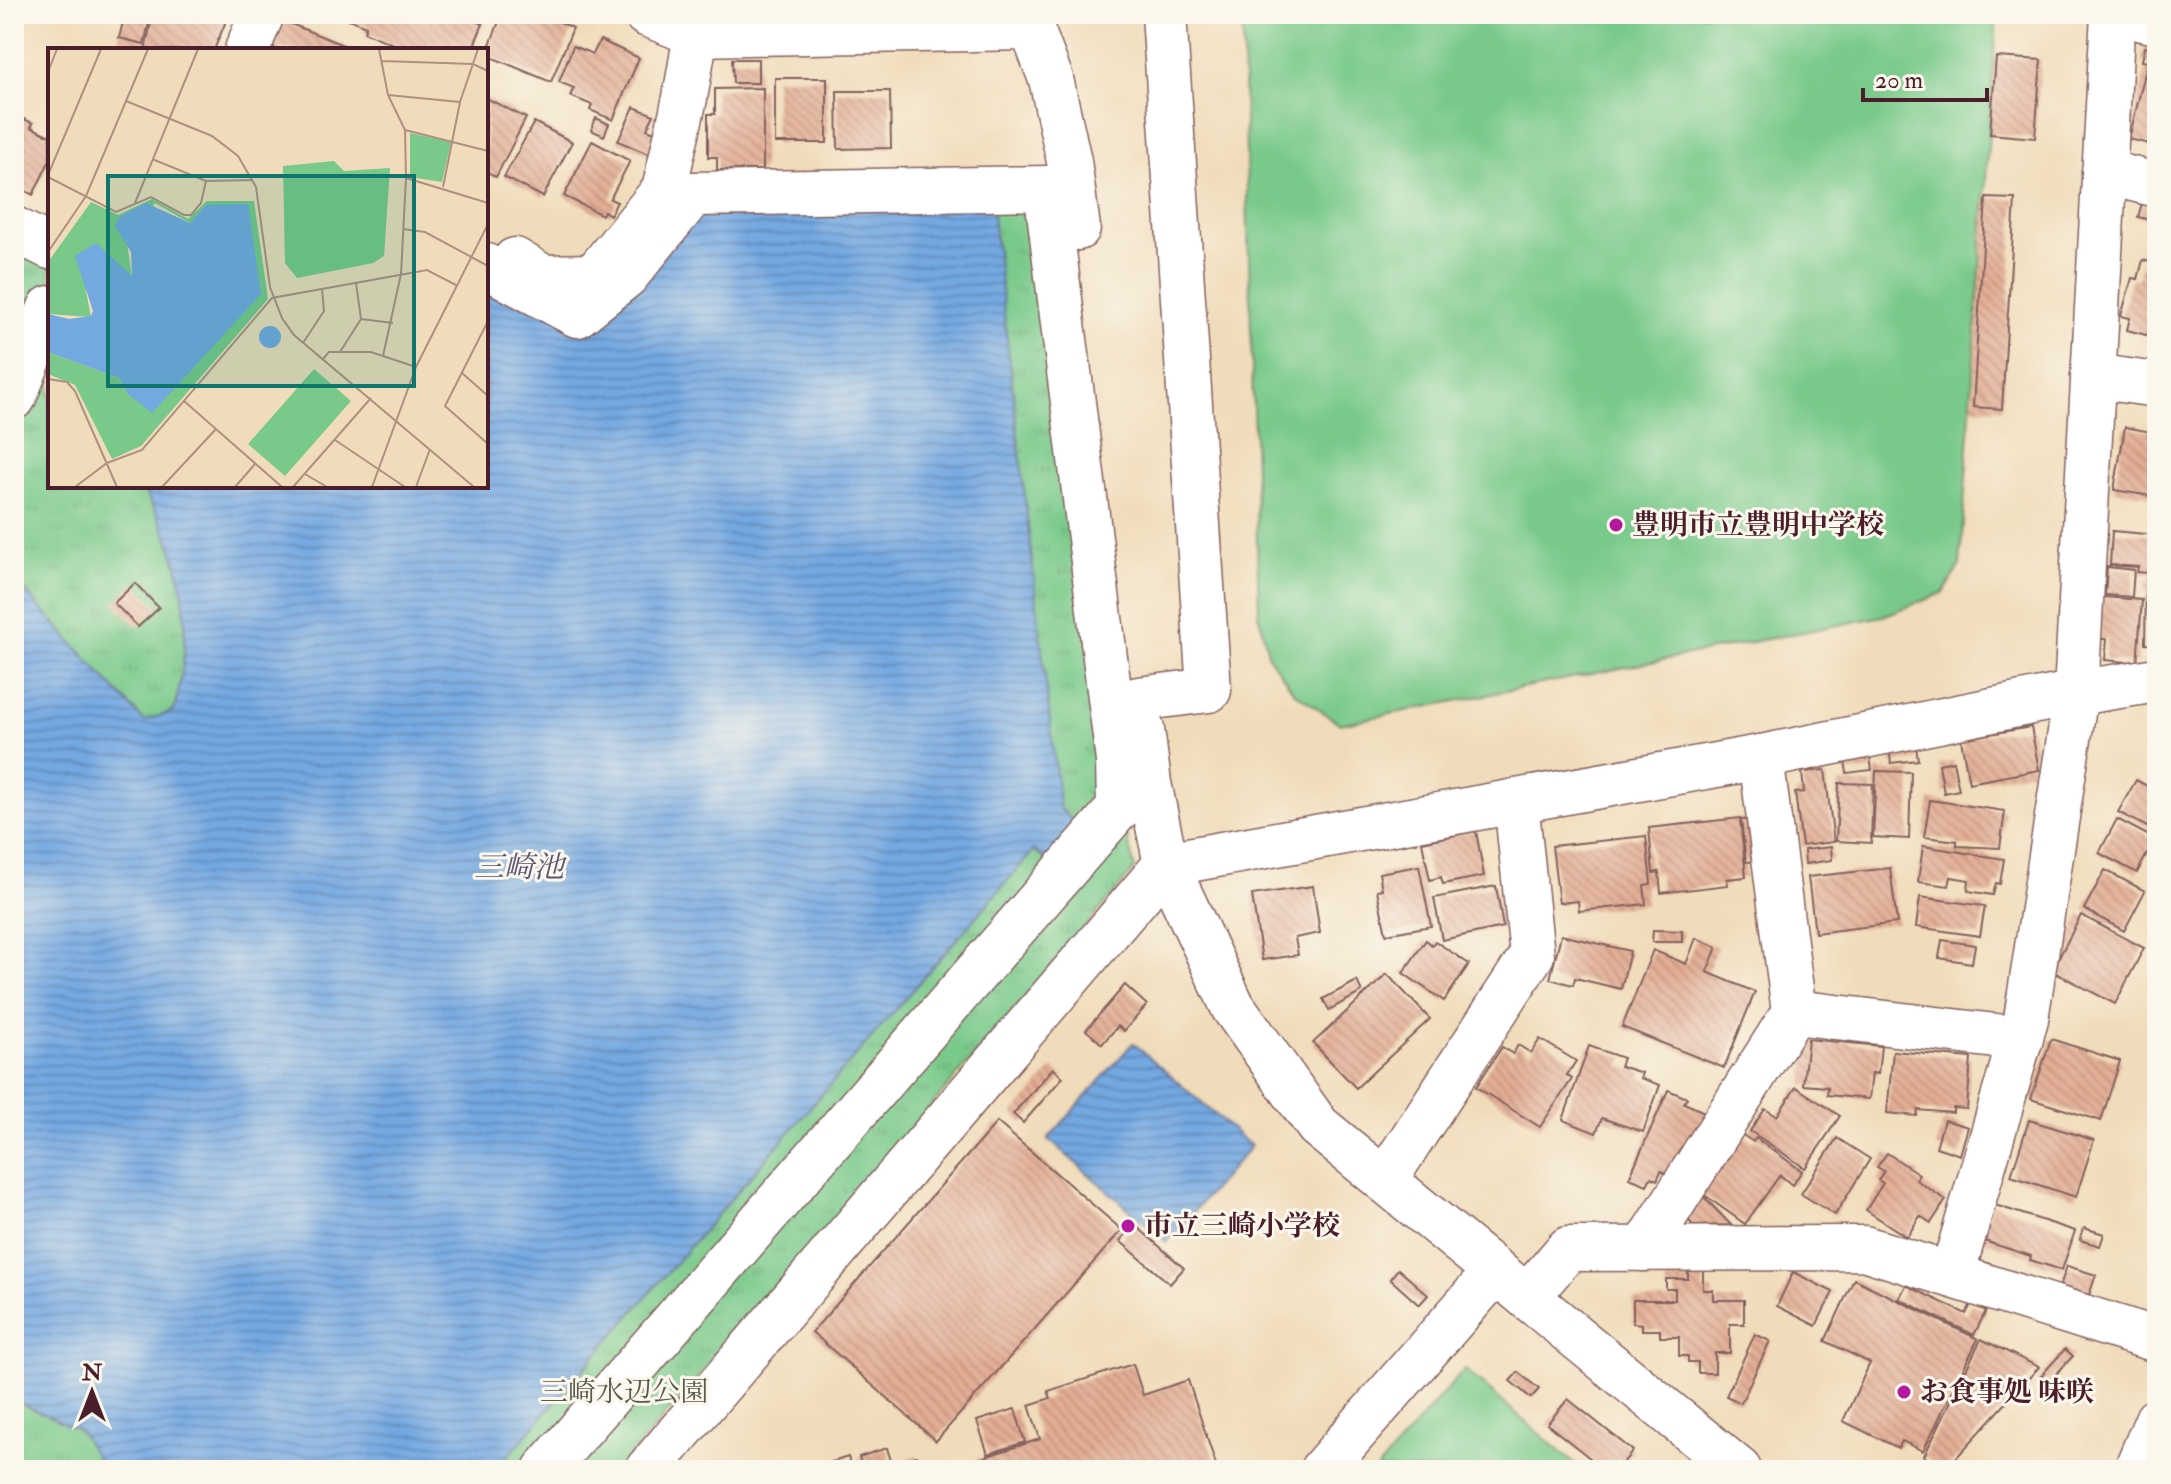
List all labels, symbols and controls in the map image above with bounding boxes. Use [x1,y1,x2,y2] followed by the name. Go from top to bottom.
[48,48,488,488] inset map
[1863,52,1987,102] scale bar
[1875,65,1924,96] text: 20 m
[1632,508,1884,543] place label: 豊明市立豊明中学校
[1607,516,1625,534] marker: 豊明市立豊明中学校
[474,849,567,886] water label: 三崎池
[1144,1209,1340,1244] place label: 市立三崎小学校
[1119,1217,1137,1235] marker: 市立三崎小学校
[52,1352,132,1432] north arrow
[81,1359,102,1387] text: N
[540,1375,708,1410] park label: 三崎水辺公園
[1920,1375,2094,1410] place label: お食事処 味咲
[1895,1383,1913,1401] marker: お食事処 味咲

